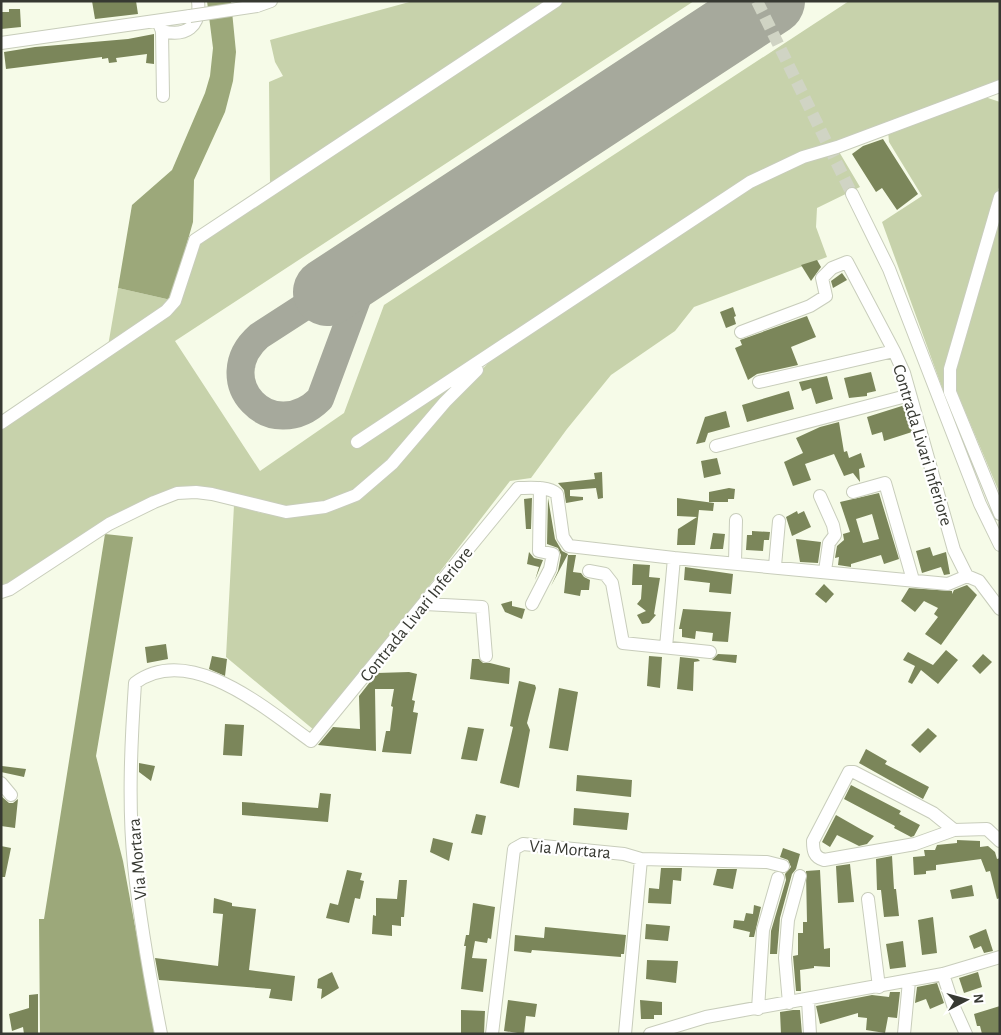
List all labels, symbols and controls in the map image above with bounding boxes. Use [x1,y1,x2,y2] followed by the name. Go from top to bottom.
[889,362,955,528] street label: Contrada Livari Inferiore
[357,544,477,685] street label: Contrada Livari Inferiore
[125,817,151,901] street label: Via Mortara
[528,837,612,863] street label: Via Mortara
[941,975,991,1025] north arrow
[970,993,985,1004] text: N

